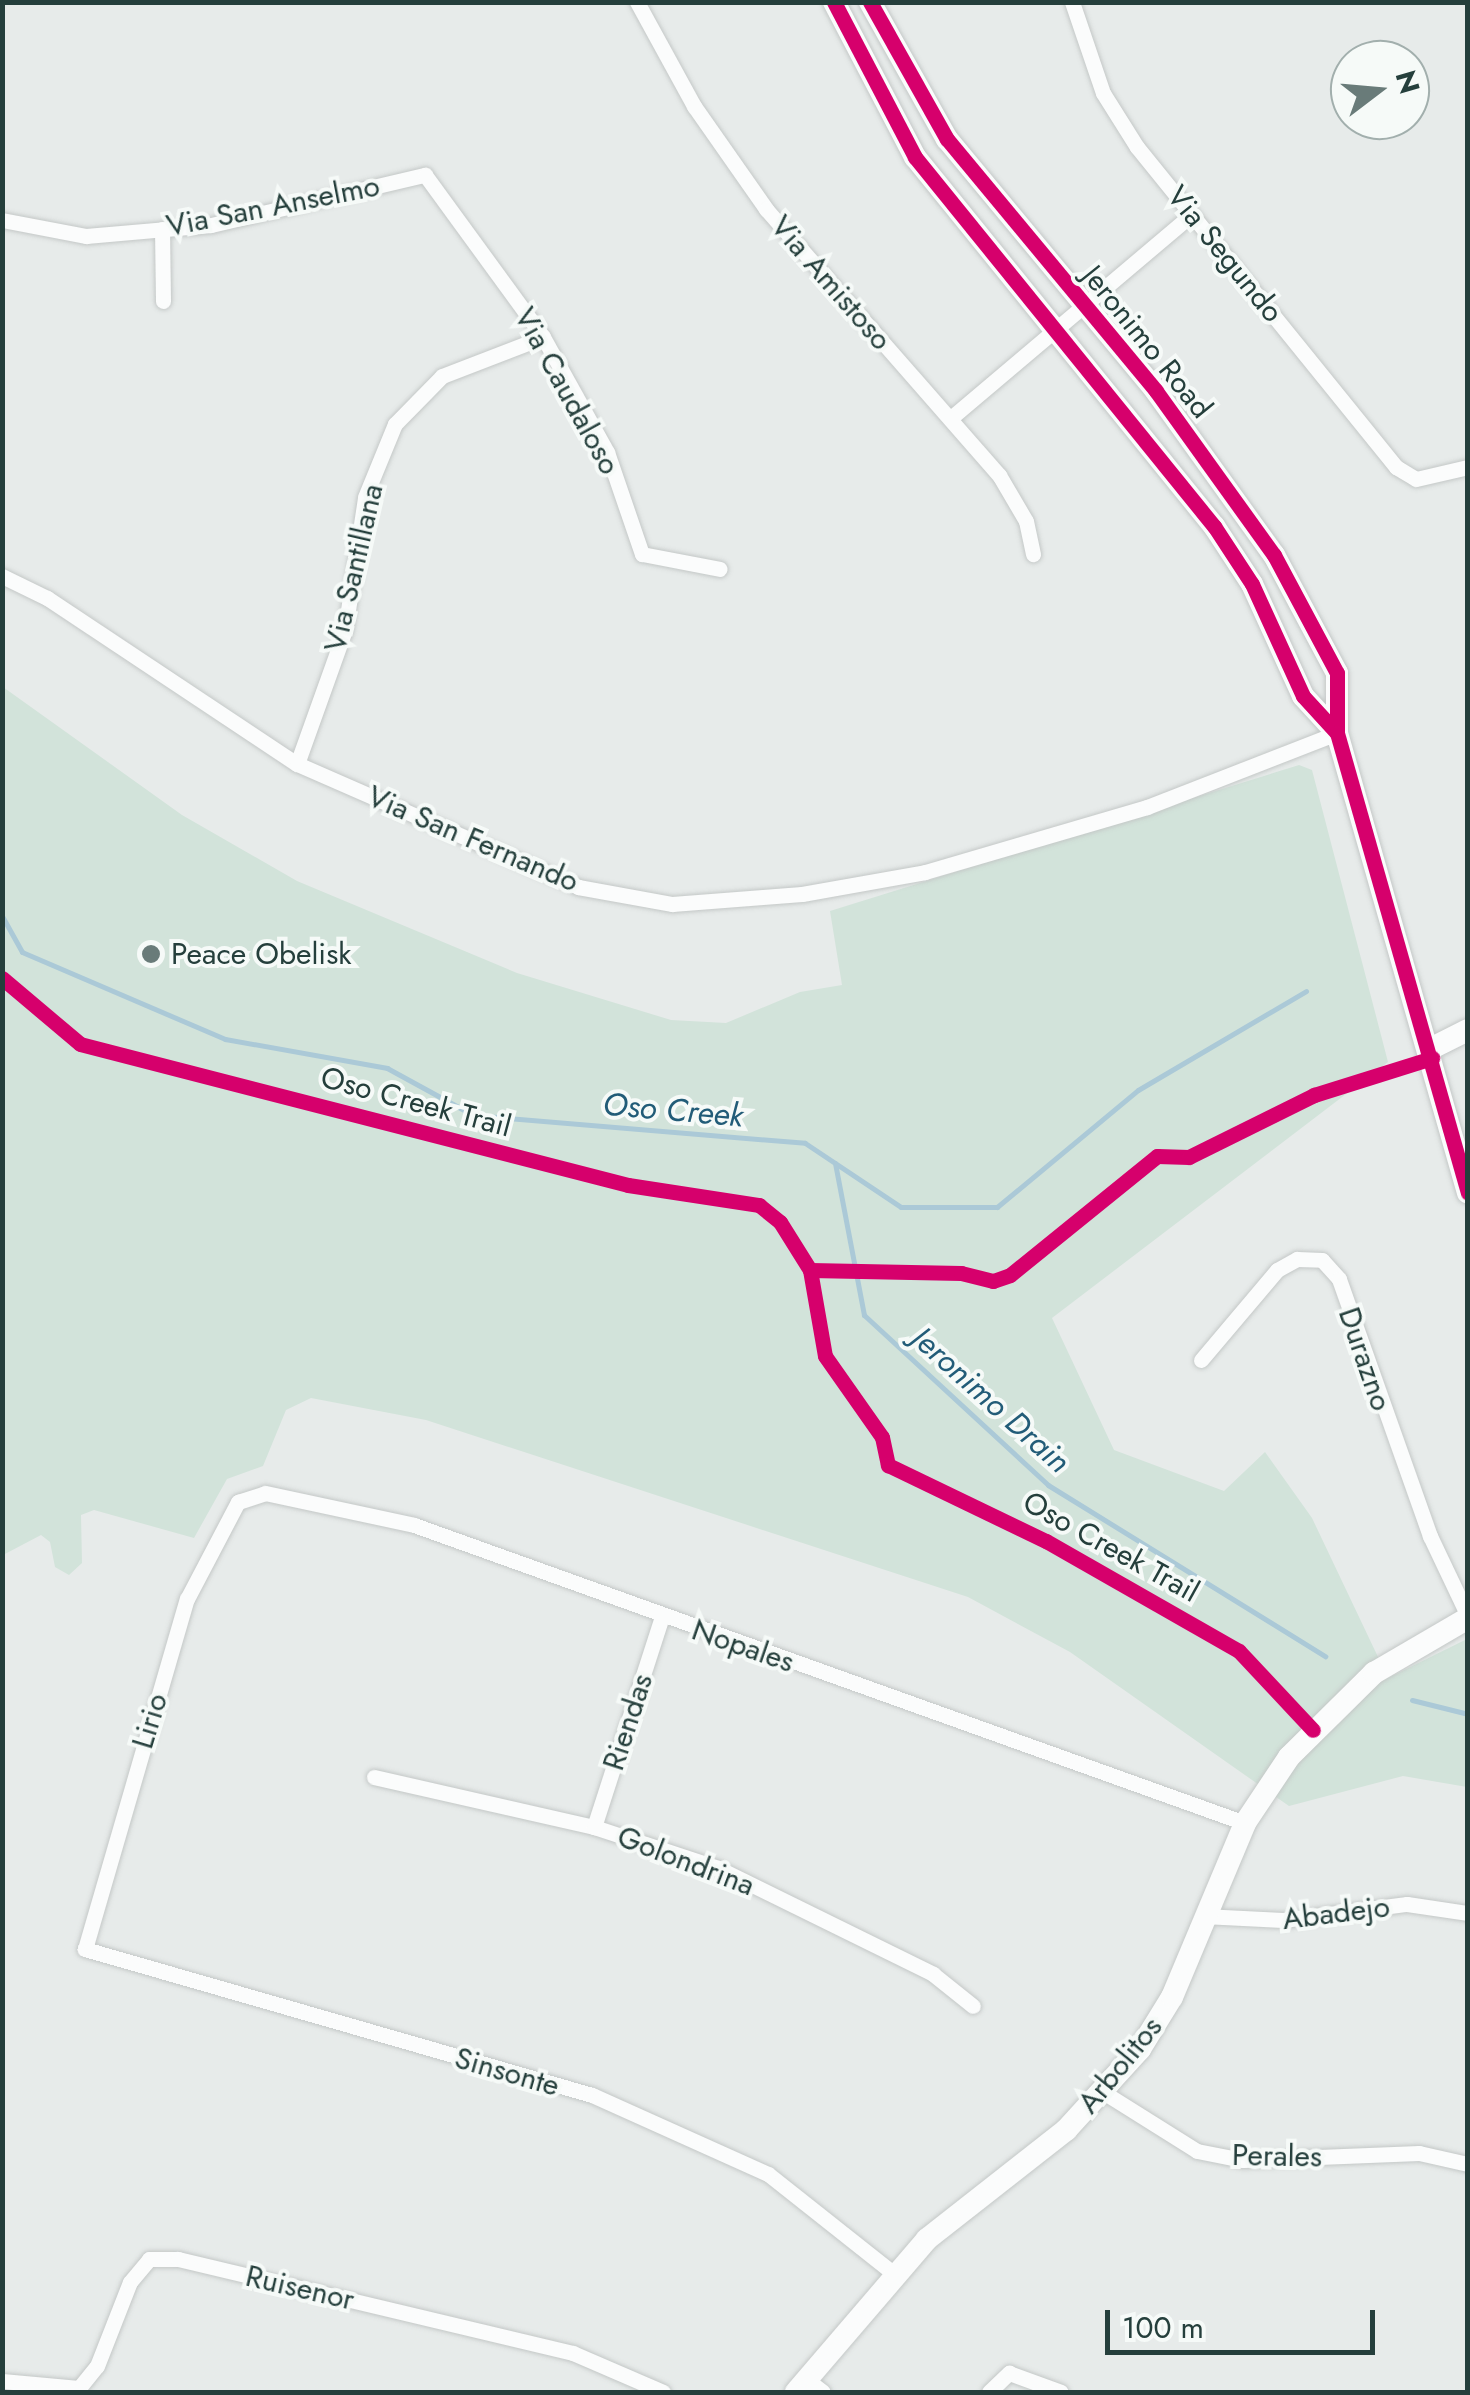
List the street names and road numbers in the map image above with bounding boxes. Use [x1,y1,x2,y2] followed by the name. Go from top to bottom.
[163,168,383,244] street label: Via San Anselmo
[1159,179,1291,329] street label: Via Segundo
[763,208,899,358] street label: Via Amistoso
[1075,258,1219,426] street label: Jeronimo Road
[506,301,628,481] street label: Via Caudaloso
[317,481,391,655] street label: Via Santillana
[362,778,584,900] street label: Via San Fernando
[317,1059,515,1145] street label: Oso Creek Trail
[1331,1303,1399,1415] street label: Durazno
[1017,1484,1205,1610] street label: Oso Creek Trail
[687,1612,799,1680] street label: Nopales
[596,1669,660,1775] street label: Riendas
[125,1689,175,1753] street label: Lirio
[612,1818,760,1904] street label: Golondrina
[1280,1889,1392,1937] street label: Abadejo
[1070,2009,1170,2121] street label: Arbolitos
[451,2040,563,2104] street label: Sinsonte
[1232,2137,1322,2175] street label: Perales
[242,2258,358,2318] street label: Ruisenor

